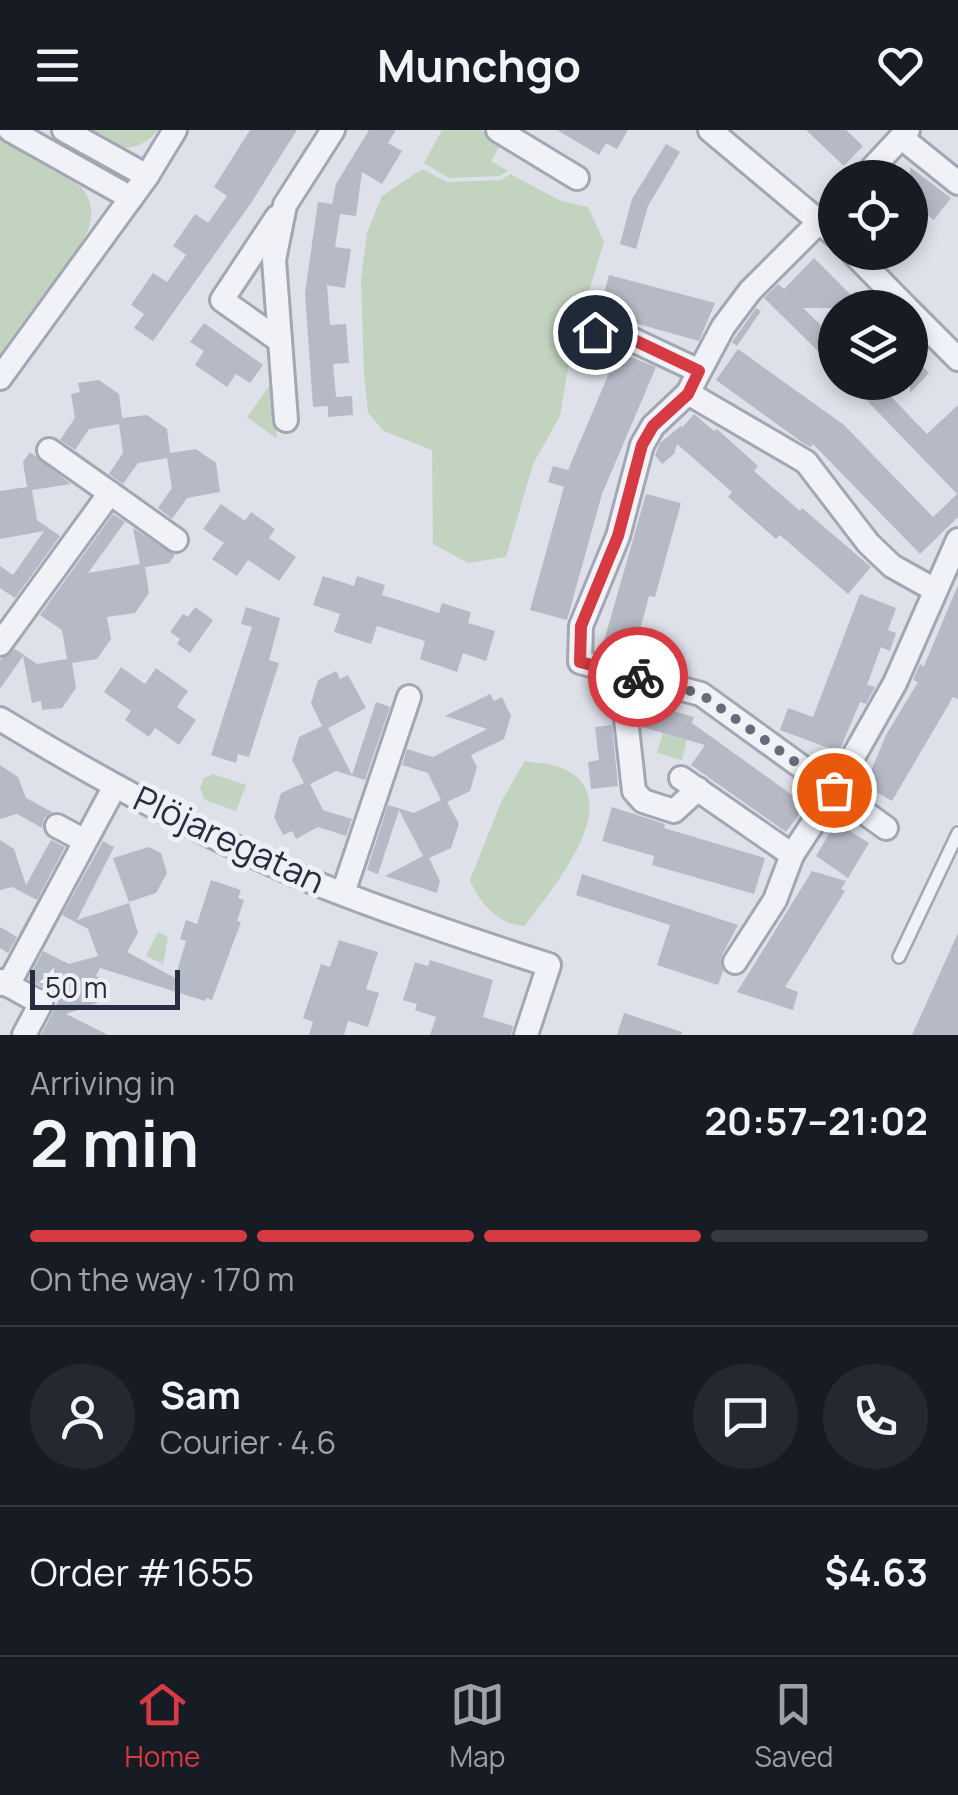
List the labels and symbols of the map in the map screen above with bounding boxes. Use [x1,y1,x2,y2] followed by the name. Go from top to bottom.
[553,290,638,375] pin
[588,627,688,727] courier
[792,748,877,833] pin
[126,774,333,904] street label: Plöjaregatan
[30,965,180,1010] scale bar

